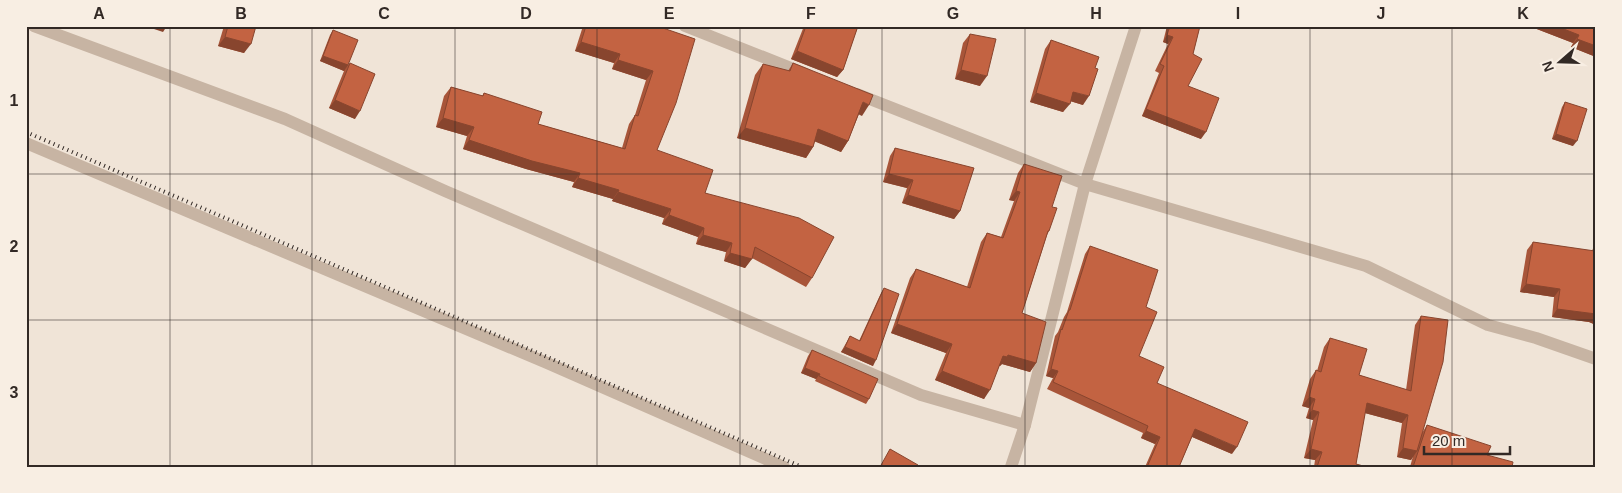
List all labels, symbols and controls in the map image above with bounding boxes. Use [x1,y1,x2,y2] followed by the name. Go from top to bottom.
[93,5,105,22] text: A
[235,5,247,22] text: B
[378,5,390,22] text: C
[520,5,532,22] text: D
[664,5,675,22] text: E
[806,5,816,22] text: F
[947,5,959,22] text: G
[1090,5,1102,22] text: H
[1236,5,1240,22] text: I
[1377,5,1385,22] text: J
[1517,5,1529,22] text: K
[1534,38,1584,88] north arrow
[1539,59,1557,74] text: N
[10,92,19,109] text: 1
[10,238,19,255] text: 2
[10,384,19,401] text: 3
[1424,423,1511,455] scale bar
[1432,432,1465,449] text: 20 m

